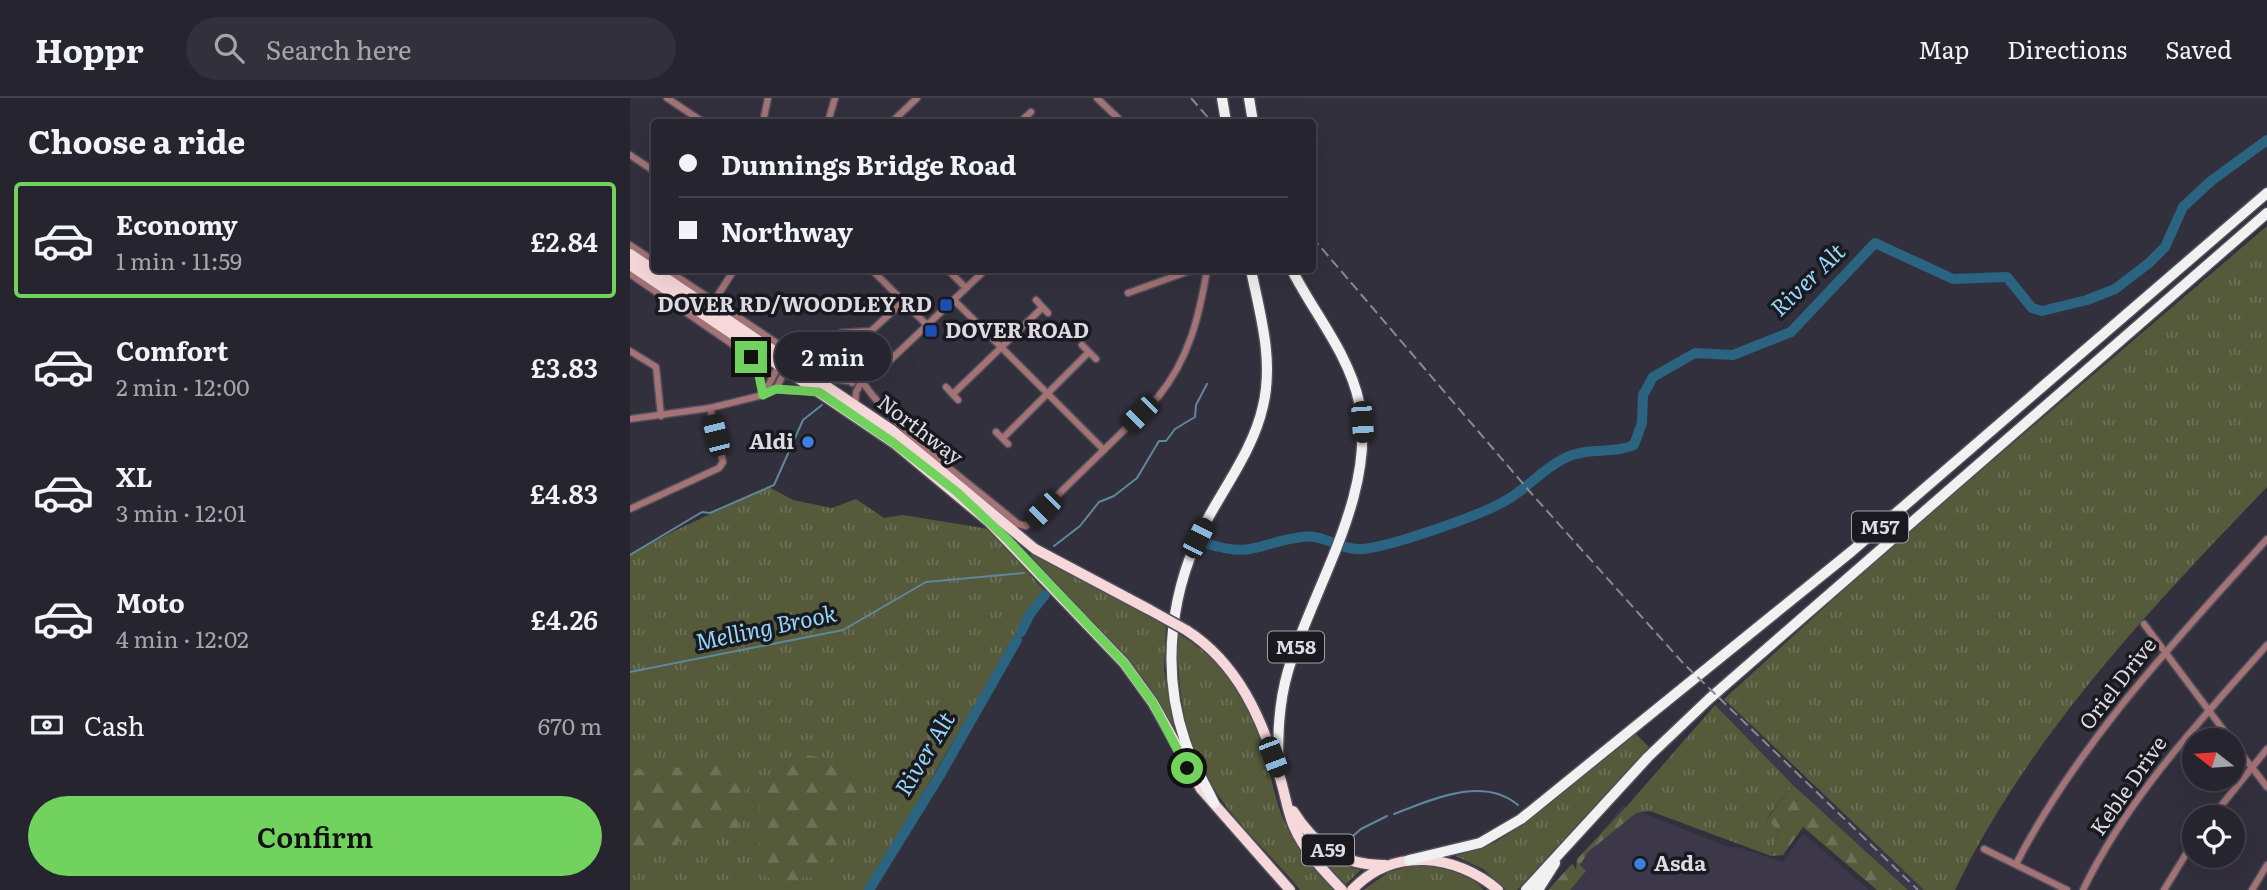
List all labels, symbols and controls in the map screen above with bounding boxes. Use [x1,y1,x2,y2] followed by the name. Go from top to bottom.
[186,17,676,80] search box
[35,24,144,73] text: Hoppr
[210,29,248,67] icon: search
[266,29,412,68] text: Search here
[1918,31,1969,66] text: Map
[2007,31,2127,66] text: Directions
[2165,31,2232,66] text: Saved
[28,116,245,164] text: Choose a ride
[721,144,1016,183] text: Dunnings Bridge Road
[116,204,238,243] text: Economy
[32,209,95,272] icon: car
[721,211,853,250] text: Northway
[531,221,598,260] text: £2.84
[1761,234,1852,323] water label: River Alt
[116,243,242,277] text: 1 min · 11:59
[657,287,932,318] place label: DOVER RD/WOODLEY RD
[938,297,954,313] marker: DOVER RD/WOODLEY RD
[945,313,1089,344] place label: DOVER ROAD
[923,323,939,339] marker: DOVER ROAD
[116,330,228,369] text: Comfort
[776,332,891,382] callout: 2 min
[32,335,95,398] icon: car
[801,339,865,373] text: 2 min
[735,341,767,373] route end
[531,347,598,386] text: £3.83
[116,369,250,403] text: 2 min · 12:00
[872,385,972,471] street label: Northway
[1118,392,1163,436] car
[1351,400,1374,444] car
[701,412,732,458] car
[749,424,794,455] place label: Aldi
[800,434,816,450] marker: Aldi
[116,456,153,495] text: XL
[32,461,95,524] icon: car
[530,473,598,512] text: £4.83
[1021,488,1066,532] car
[116,495,246,529] text: 3 min · 12:01
[1852,512,1908,542] road number: M57
[1180,515,1217,561] car
[116,582,185,621] text: Moto
[32,587,95,650] icon: car
[692,594,840,658] water label: Melling Brook
[531,599,598,638] text: £4.26
[116,621,249,655] text: 4 min · 12:02
[2070,630,2162,735] street label: Oriel Drive
[1268,632,1324,662] road number: M58
[885,704,962,801] water label: River Alt
[84,705,145,744] text: Cash
[28,706,66,744] icon: cash
[538,708,602,742] text: 670 m
[2081,728,2173,841] street label: Keble Drive
[2182,728,2245,791] north arrow
[2182,728,2245,868] map controls
[1256,734,1291,780] car
[1171,752,1203,784] route start
[28,796,602,876] button: Confirm
[2182,805,2245,868] button: locate
[1302,834,1354,866] road number: A59
[1654,846,1707,877] place label: Asda
[1632,856,1648,872] marker: Asda

